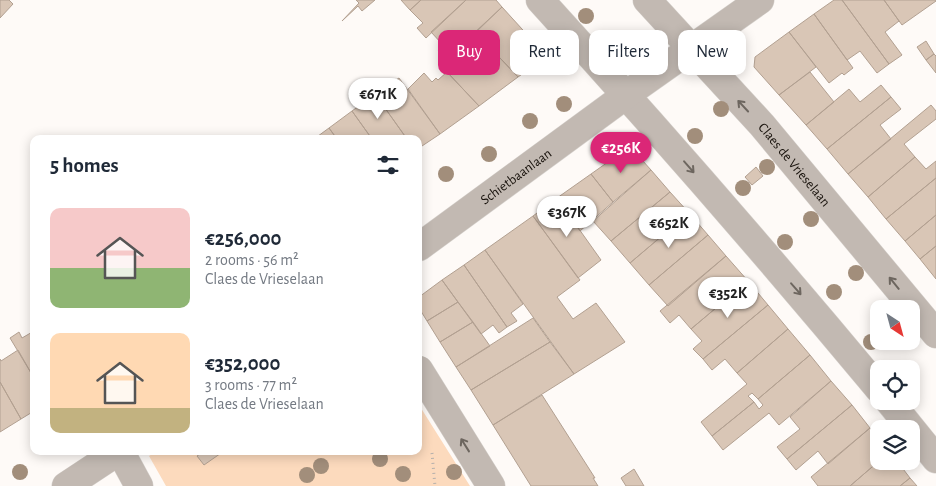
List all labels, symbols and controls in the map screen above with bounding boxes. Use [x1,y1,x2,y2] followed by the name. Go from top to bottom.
[438,30,500,75] chip: Buy
[510,30,579,75] chip: Rent
[589,30,668,75] chip: Filters
[678,30,746,75] chip: New
[343,78,413,120] pin: €671K
[359,86,397,102] text: €671K
[737,99,749,112] one-way arrow
[755,120,833,209] street label: Claes de Vrieselaan
[586,132,656,174] pin: €256K
[602,140,641,156] text: €256K
[478,146,554,207] street label: Schietbaanlaan
[374,151,402,179] icon: filters
[50,155,119,176] text: 5 homes
[683,160,695,173] one-way arrow
[532,196,602,238] pin: €367K
[548,204,586,220] text: €367K
[634,206,704,249] pin: €652K
[650,215,689,231] text: €652K
[90,228,150,288] icon: home
[205,228,282,249] text: €256,000
[205,252,299,268] text: 2 rooms · 56 m²
[205,271,324,287] text: Claes de Vrieselaan
[693,276,763,319] pin: €352K
[889,276,900,289] one-way arrow
[790,283,802,296] one-way arrow
[709,285,747,301] text: €352K
[870,300,920,350] north arrow
[870,300,920,470] map controls
[90,353,150,413] icon: home
[205,353,280,374] text: €352,000
[870,360,920,410] button: locate
[205,377,297,393] text: 3 rooms · 77 m²
[205,396,324,412] text: Claes de Vrieselaan
[870,420,920,470] button: layers
[460,438,470,452] one-way arrow

